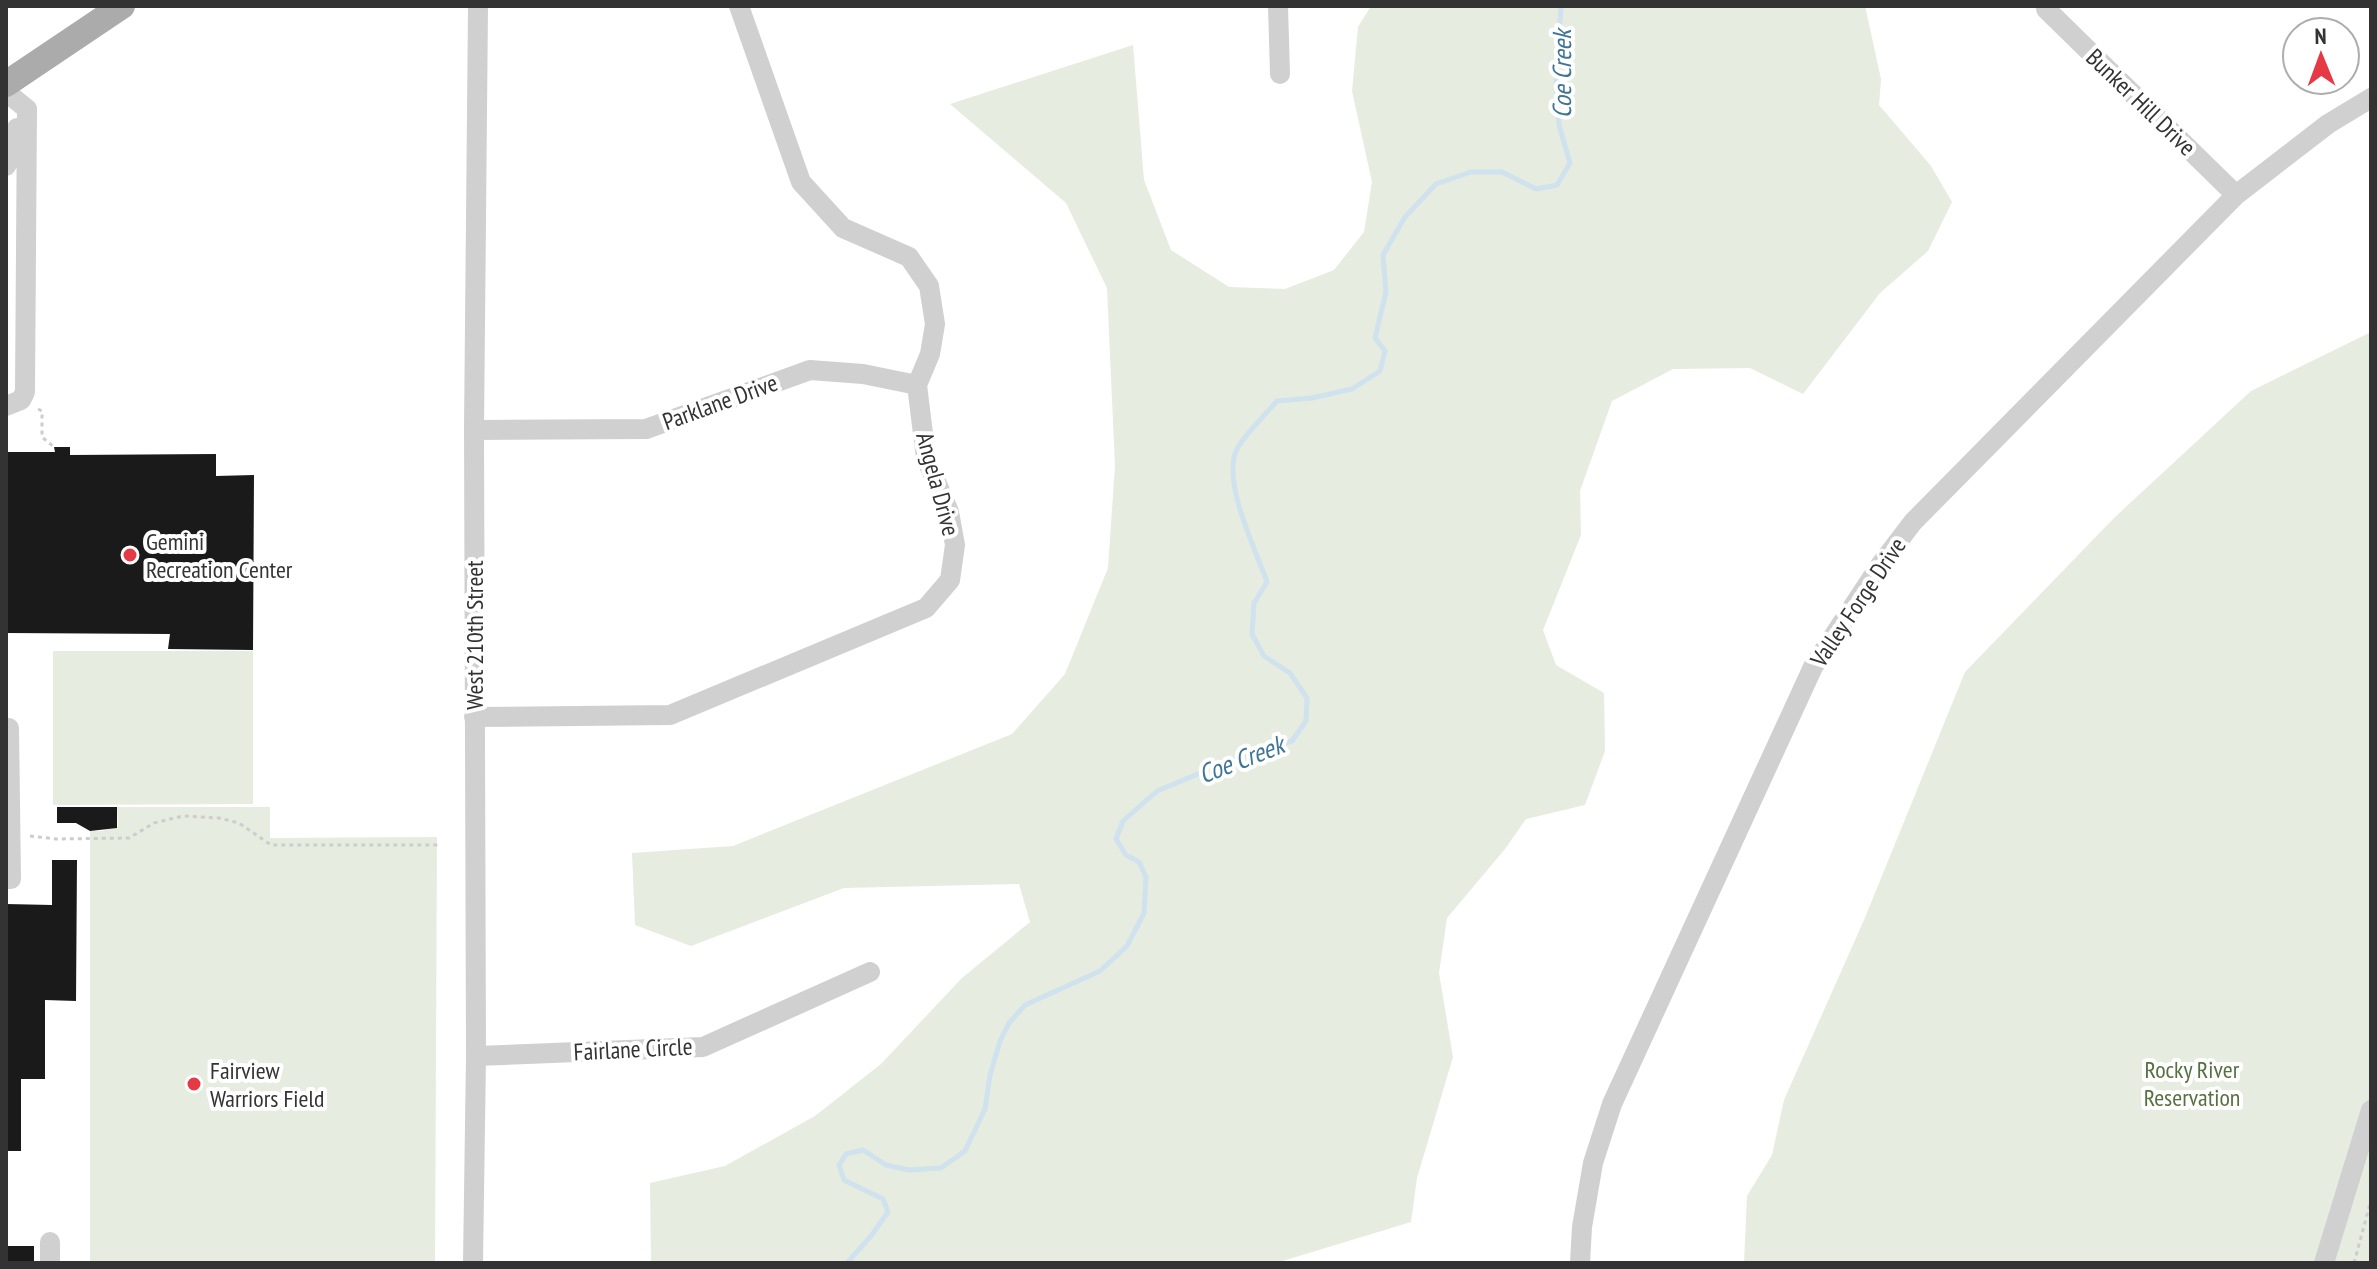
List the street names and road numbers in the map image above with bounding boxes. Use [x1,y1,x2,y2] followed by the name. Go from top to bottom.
[2080,42,2202,162] street label: Bunker Hill Drive
[658,367,782,437] street label: Parklane Drive
[909,429,967,539] street label: Angela Drive
[1803,531,1913,674] street label: Valley Forge Drive
[459,560,490,710] street label: West 210th Street
[573,1030,693,1068] street label: Fairlane Circle

